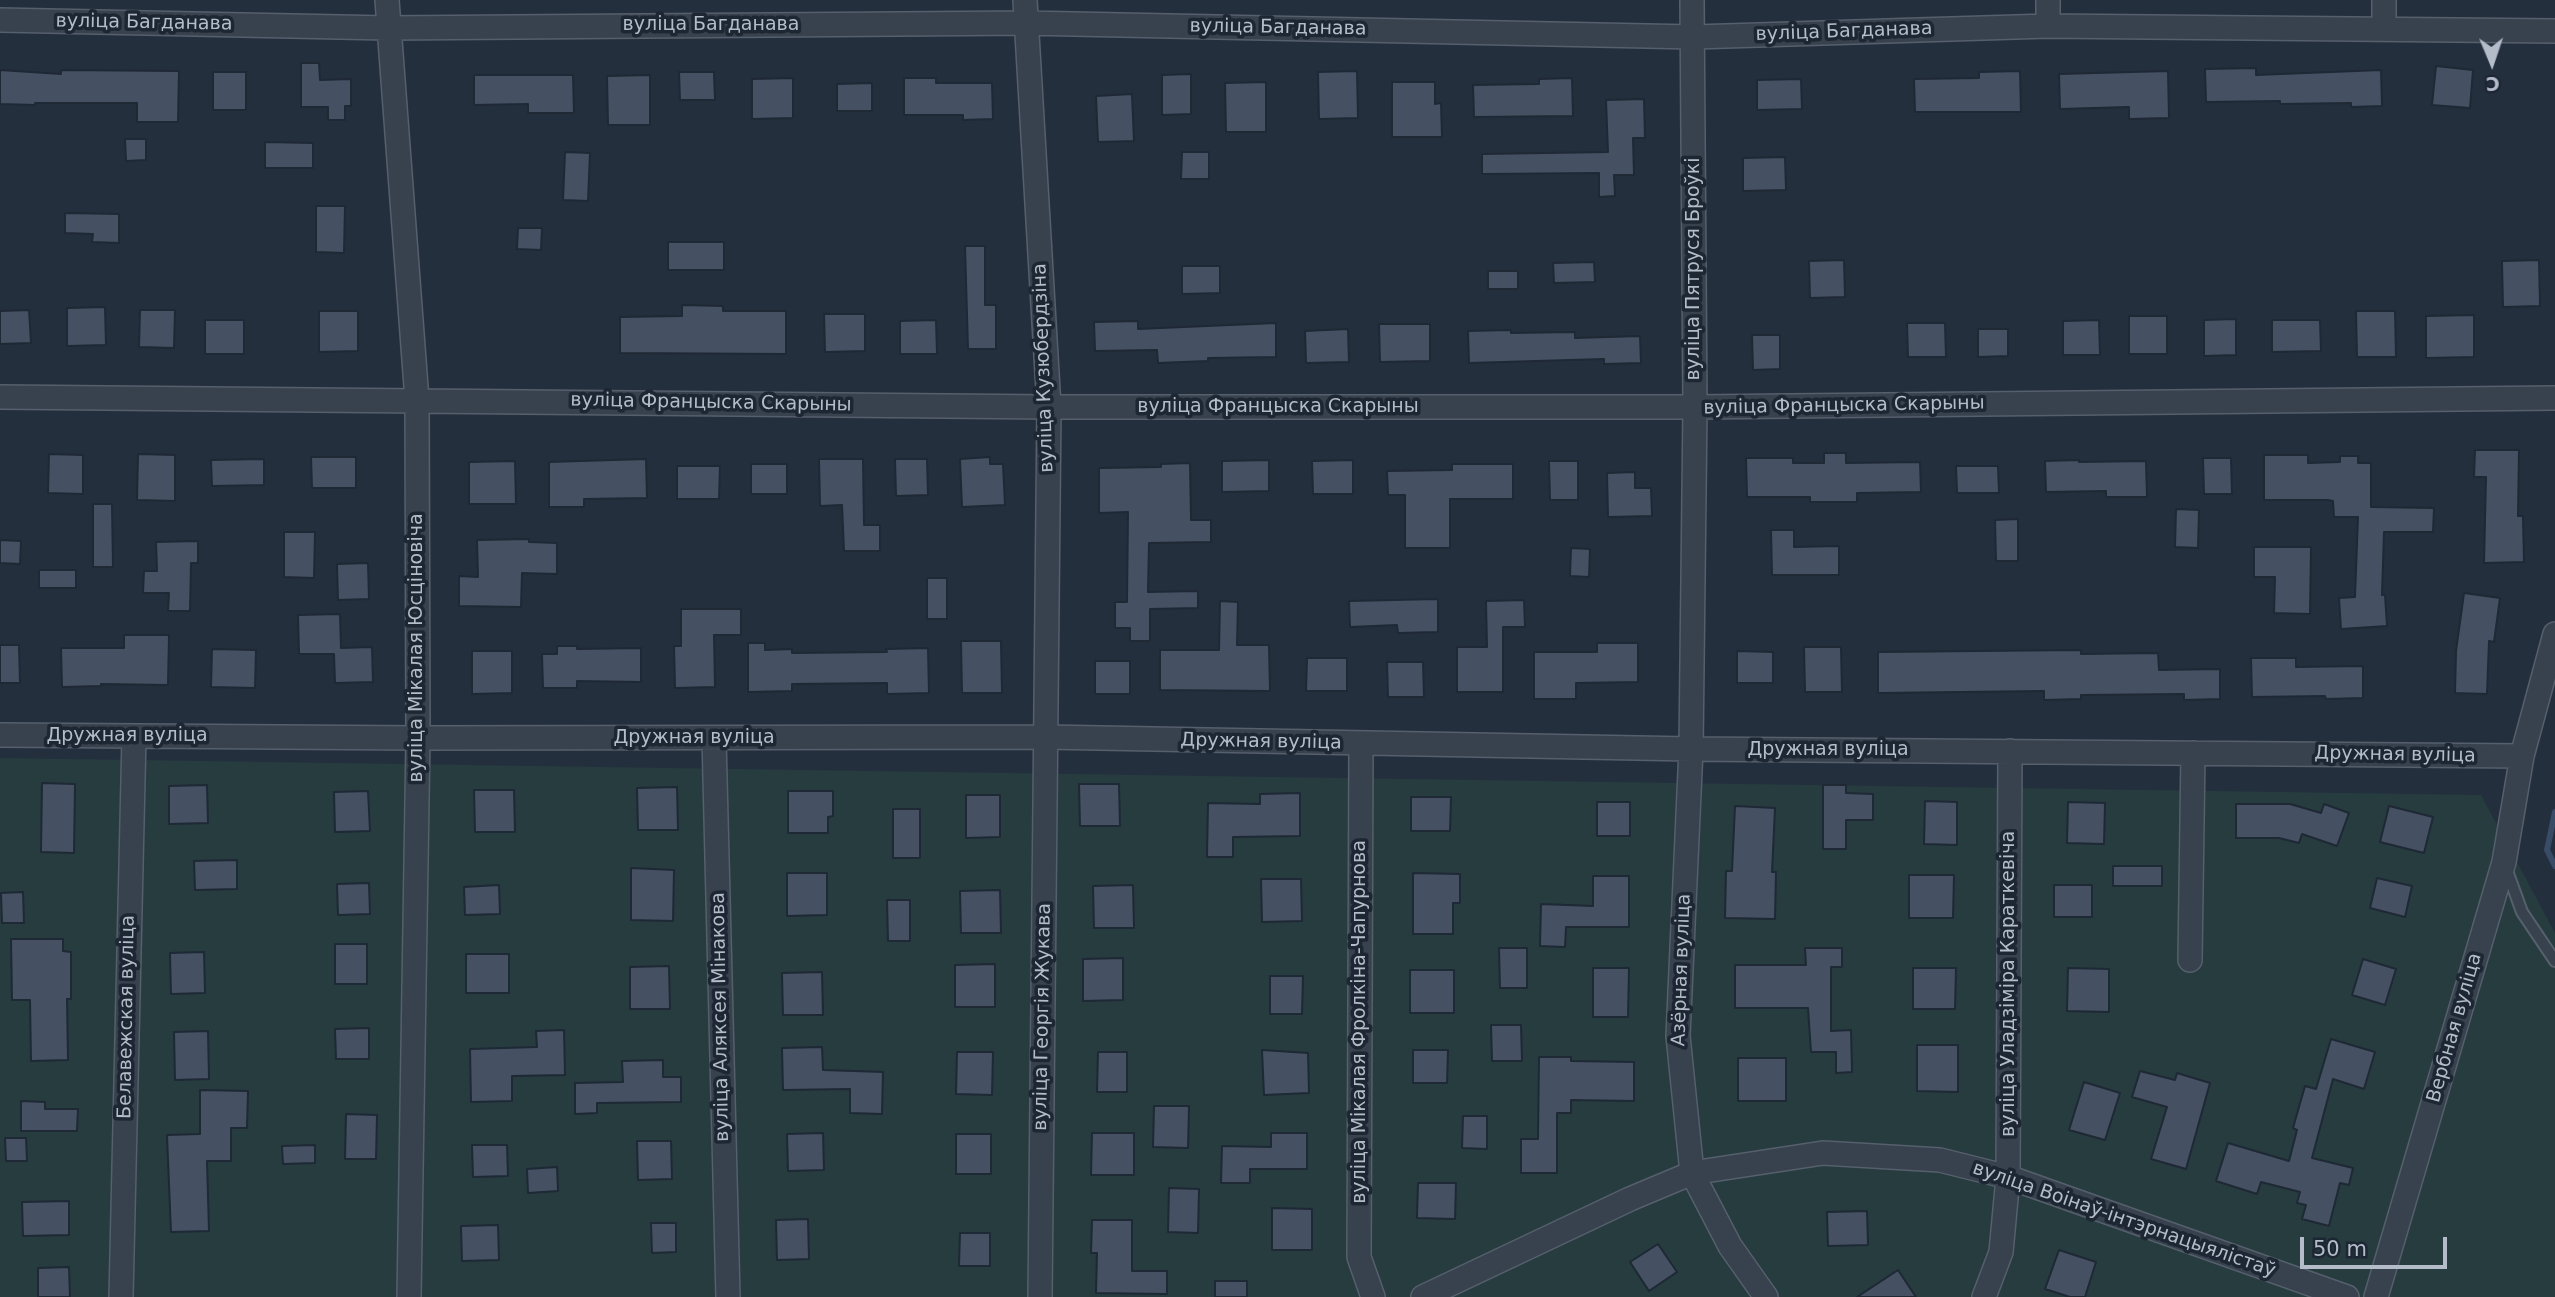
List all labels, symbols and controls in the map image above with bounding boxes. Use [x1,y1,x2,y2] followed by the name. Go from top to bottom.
[55,10,233,36] street label: вуліца Багданава
[623,14,799,36] street label: вуліца Багданава
[1189,15,1367,41] street label: вуліца Багданава
[1755,18,1933,46] street label: вуліца Багданава
[2457,28,2527,98] north arrow
[2485,73,2500,95] text: С
[1683,157,1705,381] street label: вуліца Пятруся Броўкі
[1029,263,1059,473] street label: вуліца Кузюбердзіна
[570,389,852,417] street label: вуліца Францыска Скарыны
[1703,392,1985,420] street label: вуліца Францыска Скарыны
[1137,396,1419,418] street label: вуліца Францыска Скарыны
[406,513,428,783] street label: вуліца Мікалая Юсціновіча
[46,725,208,747] street label: Дружная вуліца
[613,727,775,749] street label: Дружная вуліца
[1180,729,1342,755] street label: Дружная вуліца
[1747,739,1909,761] street label: Дружная вуліца
[2314,742,2476,768] street label: Дружная вуліца
[1998,831,2020,1137] street label: вуліца Уладзіміра Караткевіча
[1349,840,1371,1204] street label: вуліца Мікалая Фролкіна-Чапурнова
[707,892,735,1142] street label: вуліца Аляксея Мінакова
[1668,893,1696,1047] street label: Азёрная вуліца
[1030,903,1056,1131] street label: вуліца Георгія Жукава
[114,915,140,1119] street label: Белавежская вуліца
[2423,951,2487,1105] street label: Вербная вуліца
[1969,1157,2279,1283] street label: вуліца Воінаў-інтэрнацыялістаў
[2303,1224,2450,1268] scale bar
[2313,1237,2367,1261] text: 50 m

